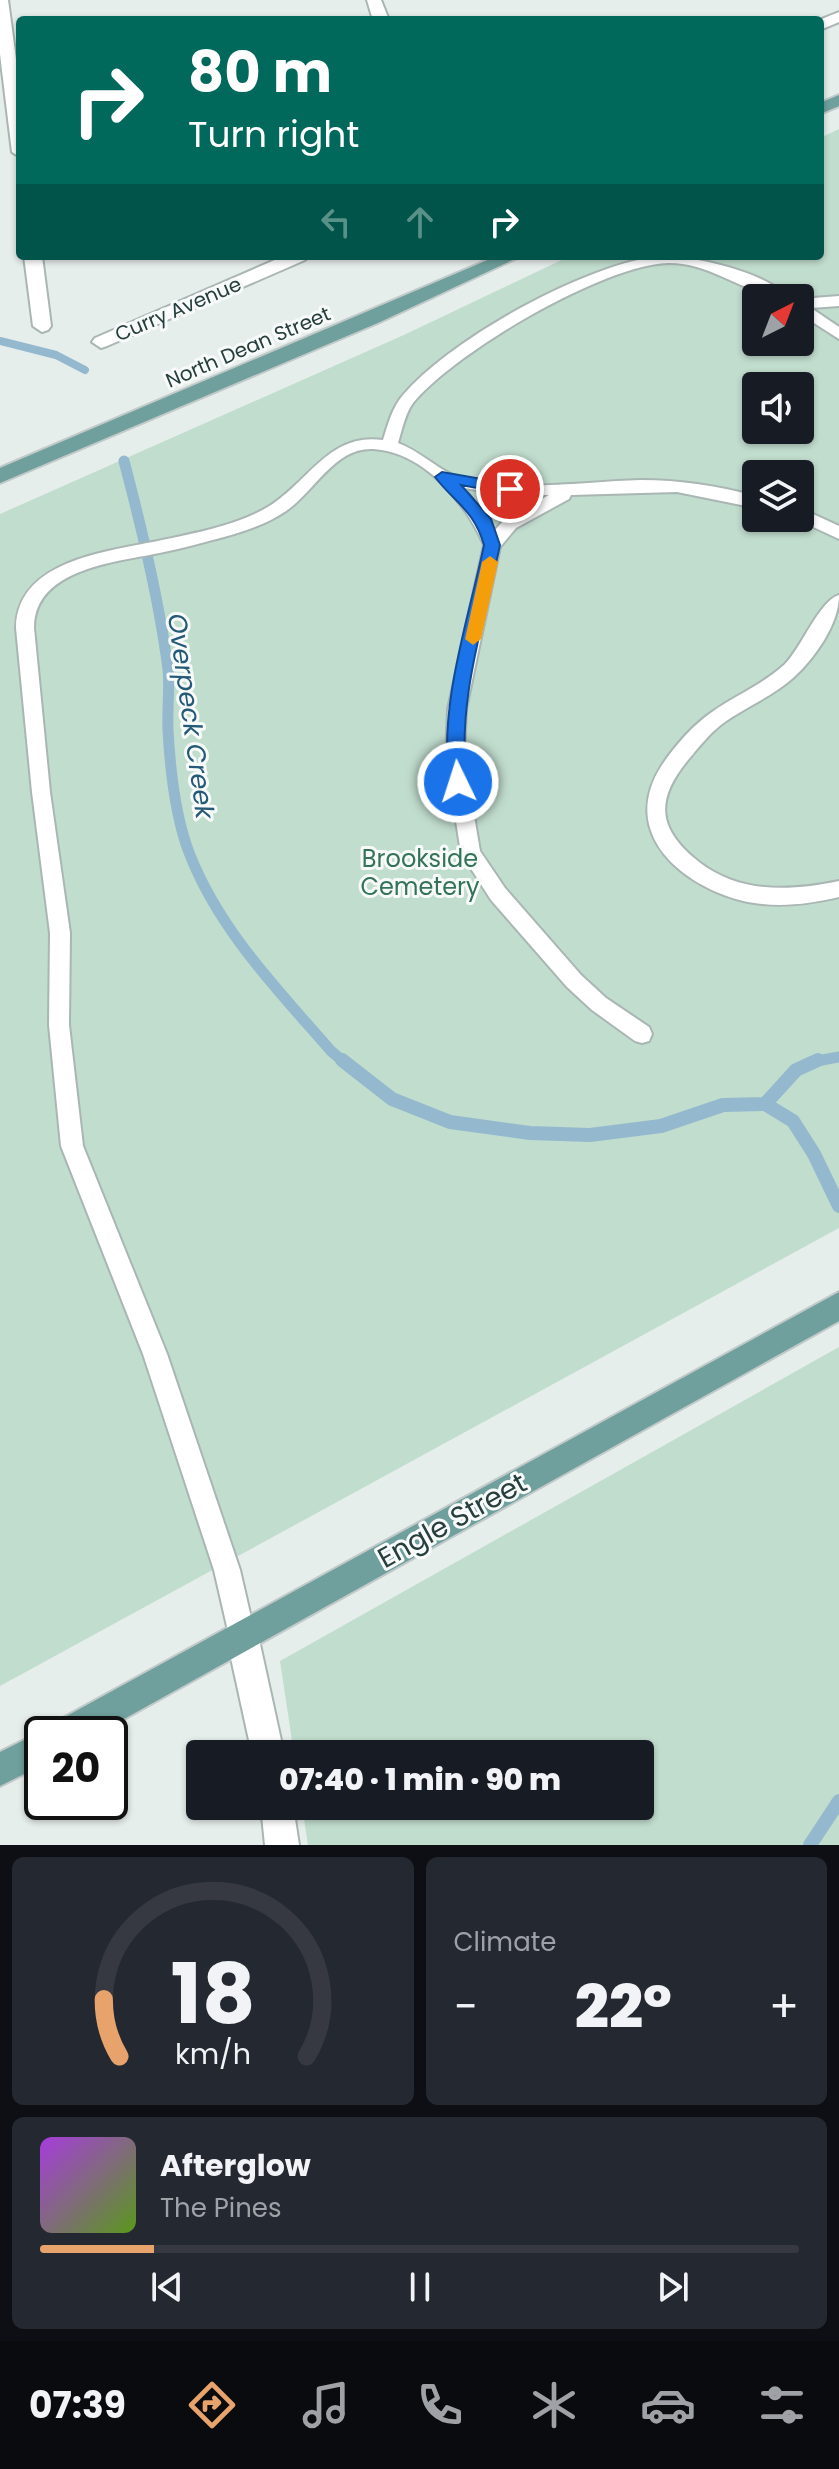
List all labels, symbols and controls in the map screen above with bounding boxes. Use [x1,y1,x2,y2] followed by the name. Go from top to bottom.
[188,33,332,112] text: 80 m
[56,48,160,152] icon: right
[188,109,359,160] text: Turn right
[314,200,358,244] icon: left
[398,200,442,244] icon: ahead
[482,200,526,244] icon: right
[110,270,246,348] street label: Curry Avenue
[742,284,814,356] north arrow
[742,284,814,532] map controls
[161,300,335,394] street label: North Dean Street
[742,372,814,444] button: sound
[476,455,544,523] pin
[742,460,814,532] button: layers
[488,467,532,511] icon: arrive
[159,611,223,823] water label: Overpeck Creek
[416,740,500,824] position arrow
[360,842,480,903] park label: Brookside Cemetery
[371,1463,534,1577] street label: Engle Street
[24,1716,128,1820] speed limit sign: 20
[279,1758,561,1801] text: 07:40 · 1 min · 90 m
[454,1924,556,1960] text: Climate
[170,1936,255,2052] text: 18
[575,1965,672,2049] text: 22°
[454,1976,478,2037] text: −
[769,1976,799,2037] text: +
[175,2034,251,2074] text: km/h
[160,2144,311,2187] text: Afterglow
[160,2190,282,2226] text: The Pines
[145,2265,189,2309] icon: previous
[398,2265,442,2309] icon: pause
[651,2265,695,2309] icon: next
[184,2377,240,2433] icon: directions
[298,2377,354,2433] icon: music
[412,2377,468,2433] icon: phone
[526,2377,582,2433] icon: climate
[640,2377,696,2433] icon: car
[754,2377,810,2433] icon: filters
[29,2380,126,2431] text: 07:39

